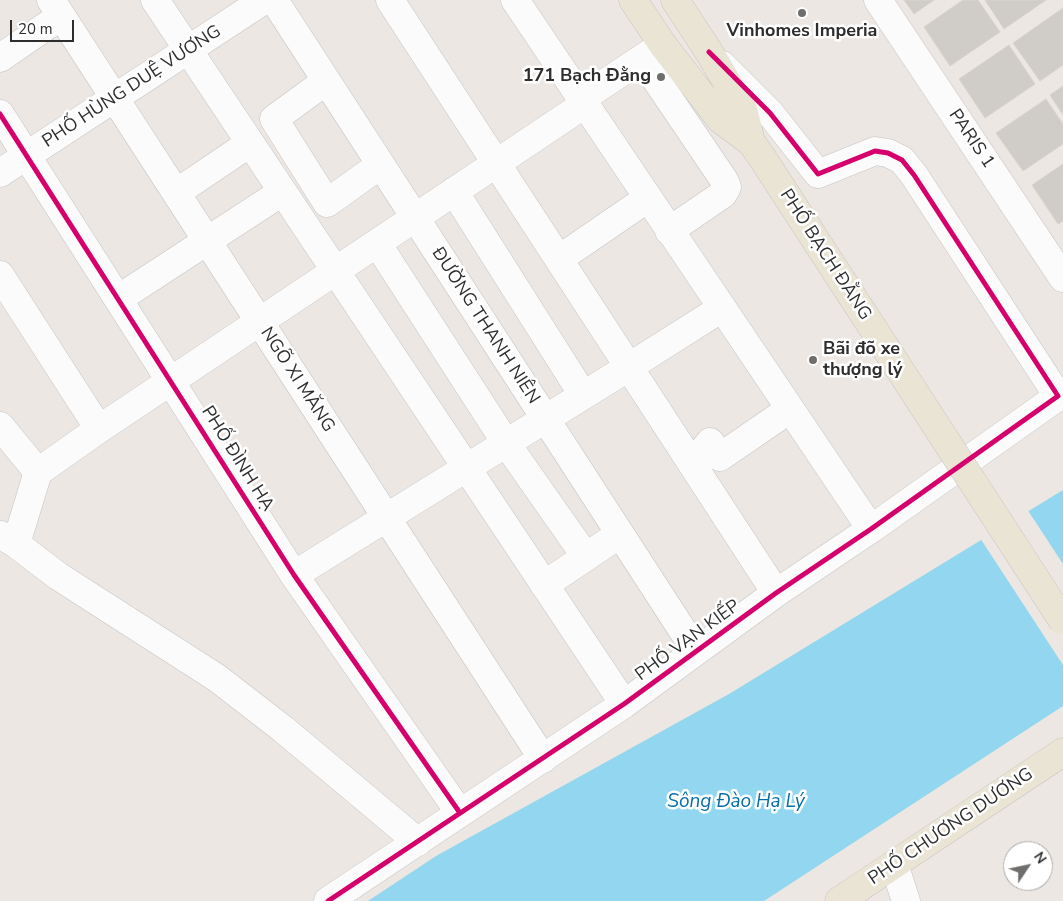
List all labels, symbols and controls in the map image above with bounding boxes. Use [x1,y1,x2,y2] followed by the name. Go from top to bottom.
[796,7,808,19] marker: Vinhomes Imperia
[12,10,76,42] scale bar
[18,19,53,39] text: 20 m
[39,21,225,153] street label: PHỐ HÙNG DUỆ VƯƠNG
[727,21,877,43] place label: Vinhomes Imperia
[523,66,651,88] place label: 171 Bạch Đằng
[655,71,667,83] marker: 171 Bạch Đằng
[943,105,999,173] street label: PARIS 1
[775,186,875,324] street label: PHỐ BẠCH ĐẰNG
[426,244,544,408] street label: ĐƯỜNG THANH NIÊN
[255,324,339,436] street label: NGÕ XI MĂNG
[823,339,902,382] place label: Bãi đõ xe thượng lý
[807,354,819,366] marker: Bãi đõ xe thượng lý
[196,402,278,516] street label: PHỐ ĐÌNH HẠ
[632,596,744,686] street label: PHỐ VẠN KIẾP
[865,764,1037,890] street label: PHỐ CHƯƠNG DƯƠNG
[667,791,805,813] water label: Sông Đào Hạ Lý
[1003,841,1053,891] north arrow
[1029,848,1051,868] text: N

